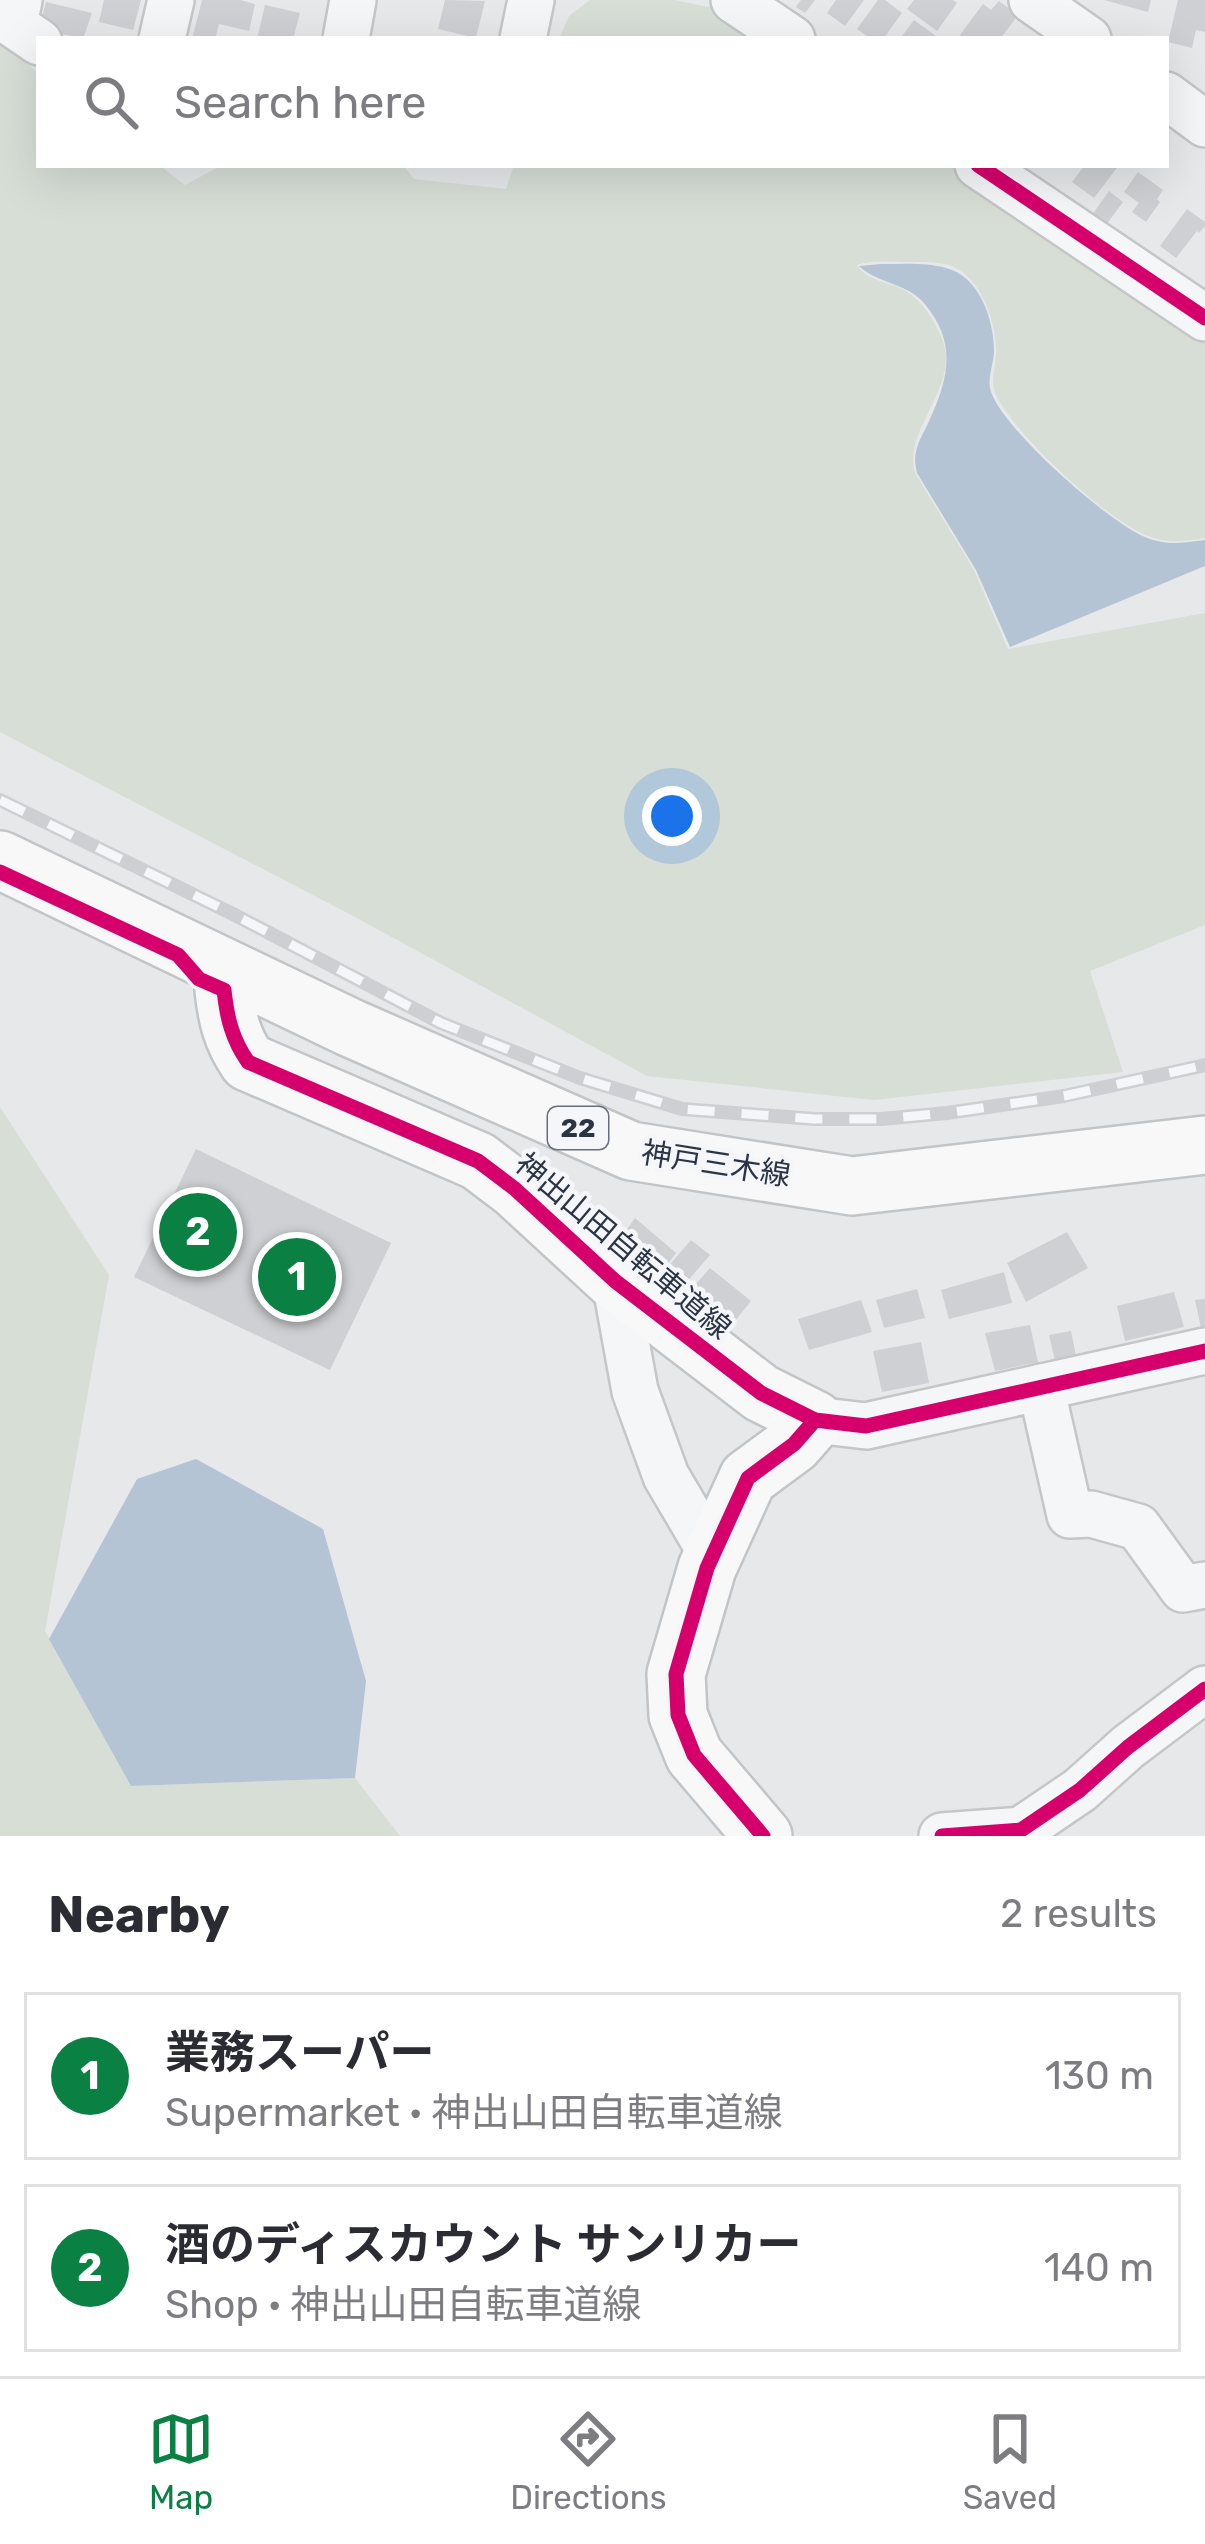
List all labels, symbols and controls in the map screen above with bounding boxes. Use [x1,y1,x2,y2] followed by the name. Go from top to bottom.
[36,36,1169,168] search box
[78,69,144,135] icon: search
[174,76,426,129] text: Search here
[642,786,702,846] your location
[548,1107,608,1149] road number: 22
[639,1134,793,1194] street label: 神戸三木線
[508,1145,738,1347] street label: 神出山田自転車道線
[159,1187,237,1277] pin: 2
[258,1232,336,1322] pin: 1
[48,1884,230,1945] text: Nearby
[1000,1891,1157,1937] text: 2 results
[165,2026,435,2079] text: 業務スーパー
[80,2053,100,2099] text: 1
[1045,2053,1154,2099] text: 130 m
[165,2090,783,2136] text: Supermarket · 神出山田自転車道線
[165,2218,801,2271] text: 酒のディスカウント サンリカー
[77,2245,103,2291] text: 2
[1044,2245,1154,2291] text: 140 m
[165,2282,642,2328] text: Shop · 神出山田自転車道線
[148,2406,214,2517] tab: Map
[510,2406,667,2517] tab: Directions
[963,2406,1057,2517] tab: Saved

